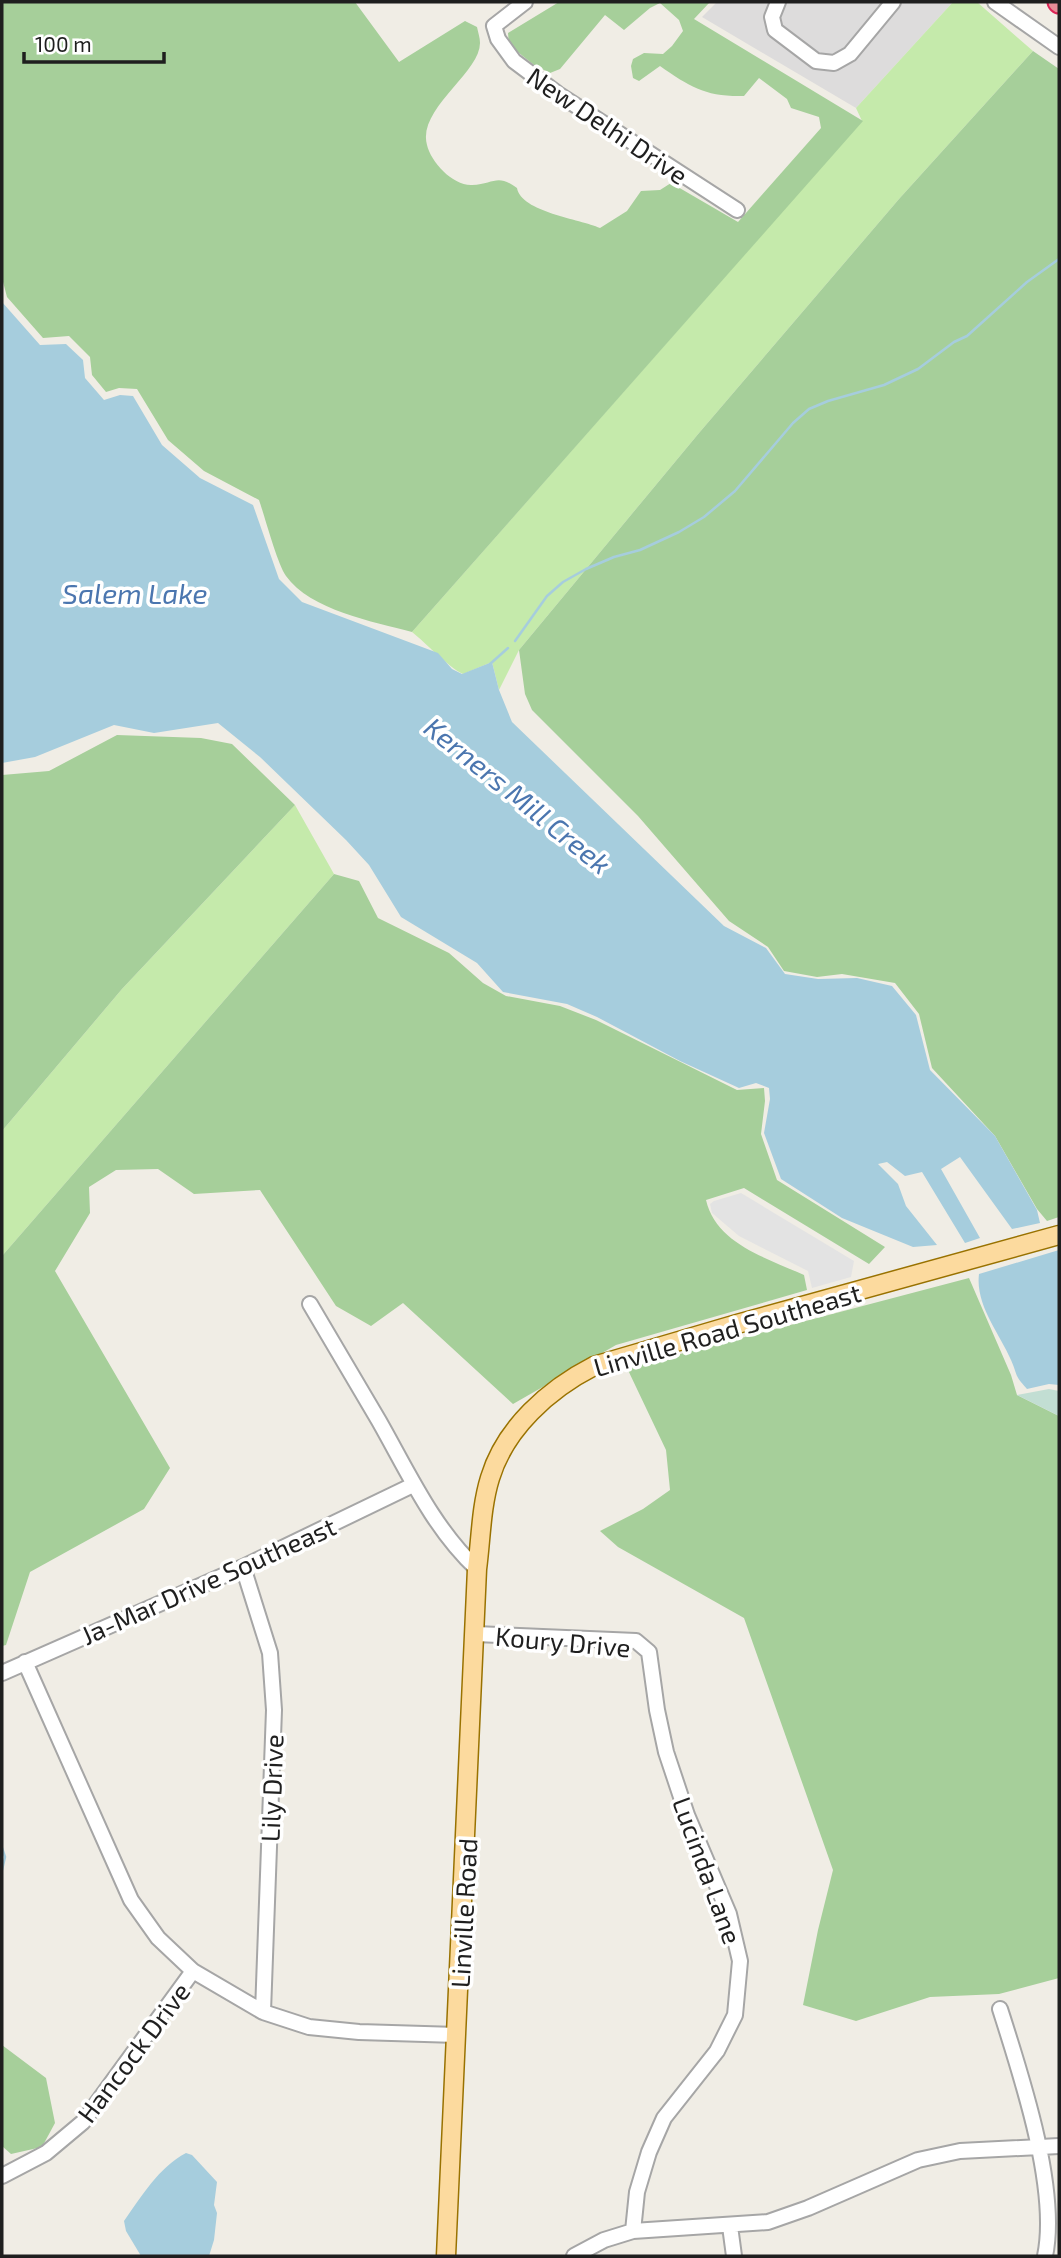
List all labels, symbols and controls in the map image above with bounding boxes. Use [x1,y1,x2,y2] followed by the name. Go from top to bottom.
[24,21,164,65] scale bar
[35,31,92,56] text: 100 m
[522,60,694,190] street label: New Delhi Drive
[62,576,208,610] water label: Salem Lake
[418,709,618,881] water label: Kerners Mill Creek
[590,1276,864,1382] street label: Linville Road Southeast
[76,1510,340,1650] street label: Ja-Mar Drive Southeast
[494,1620,632,1662] street label: Koury Drive
[254,1734,288,1842] street label: Lily Drive
[667,1792,749,1948] street label: Lucinda Lane
[444,1837,482,1989] street label: Linville Road
[70,1976,196,2128] street label: Hancock Drive

